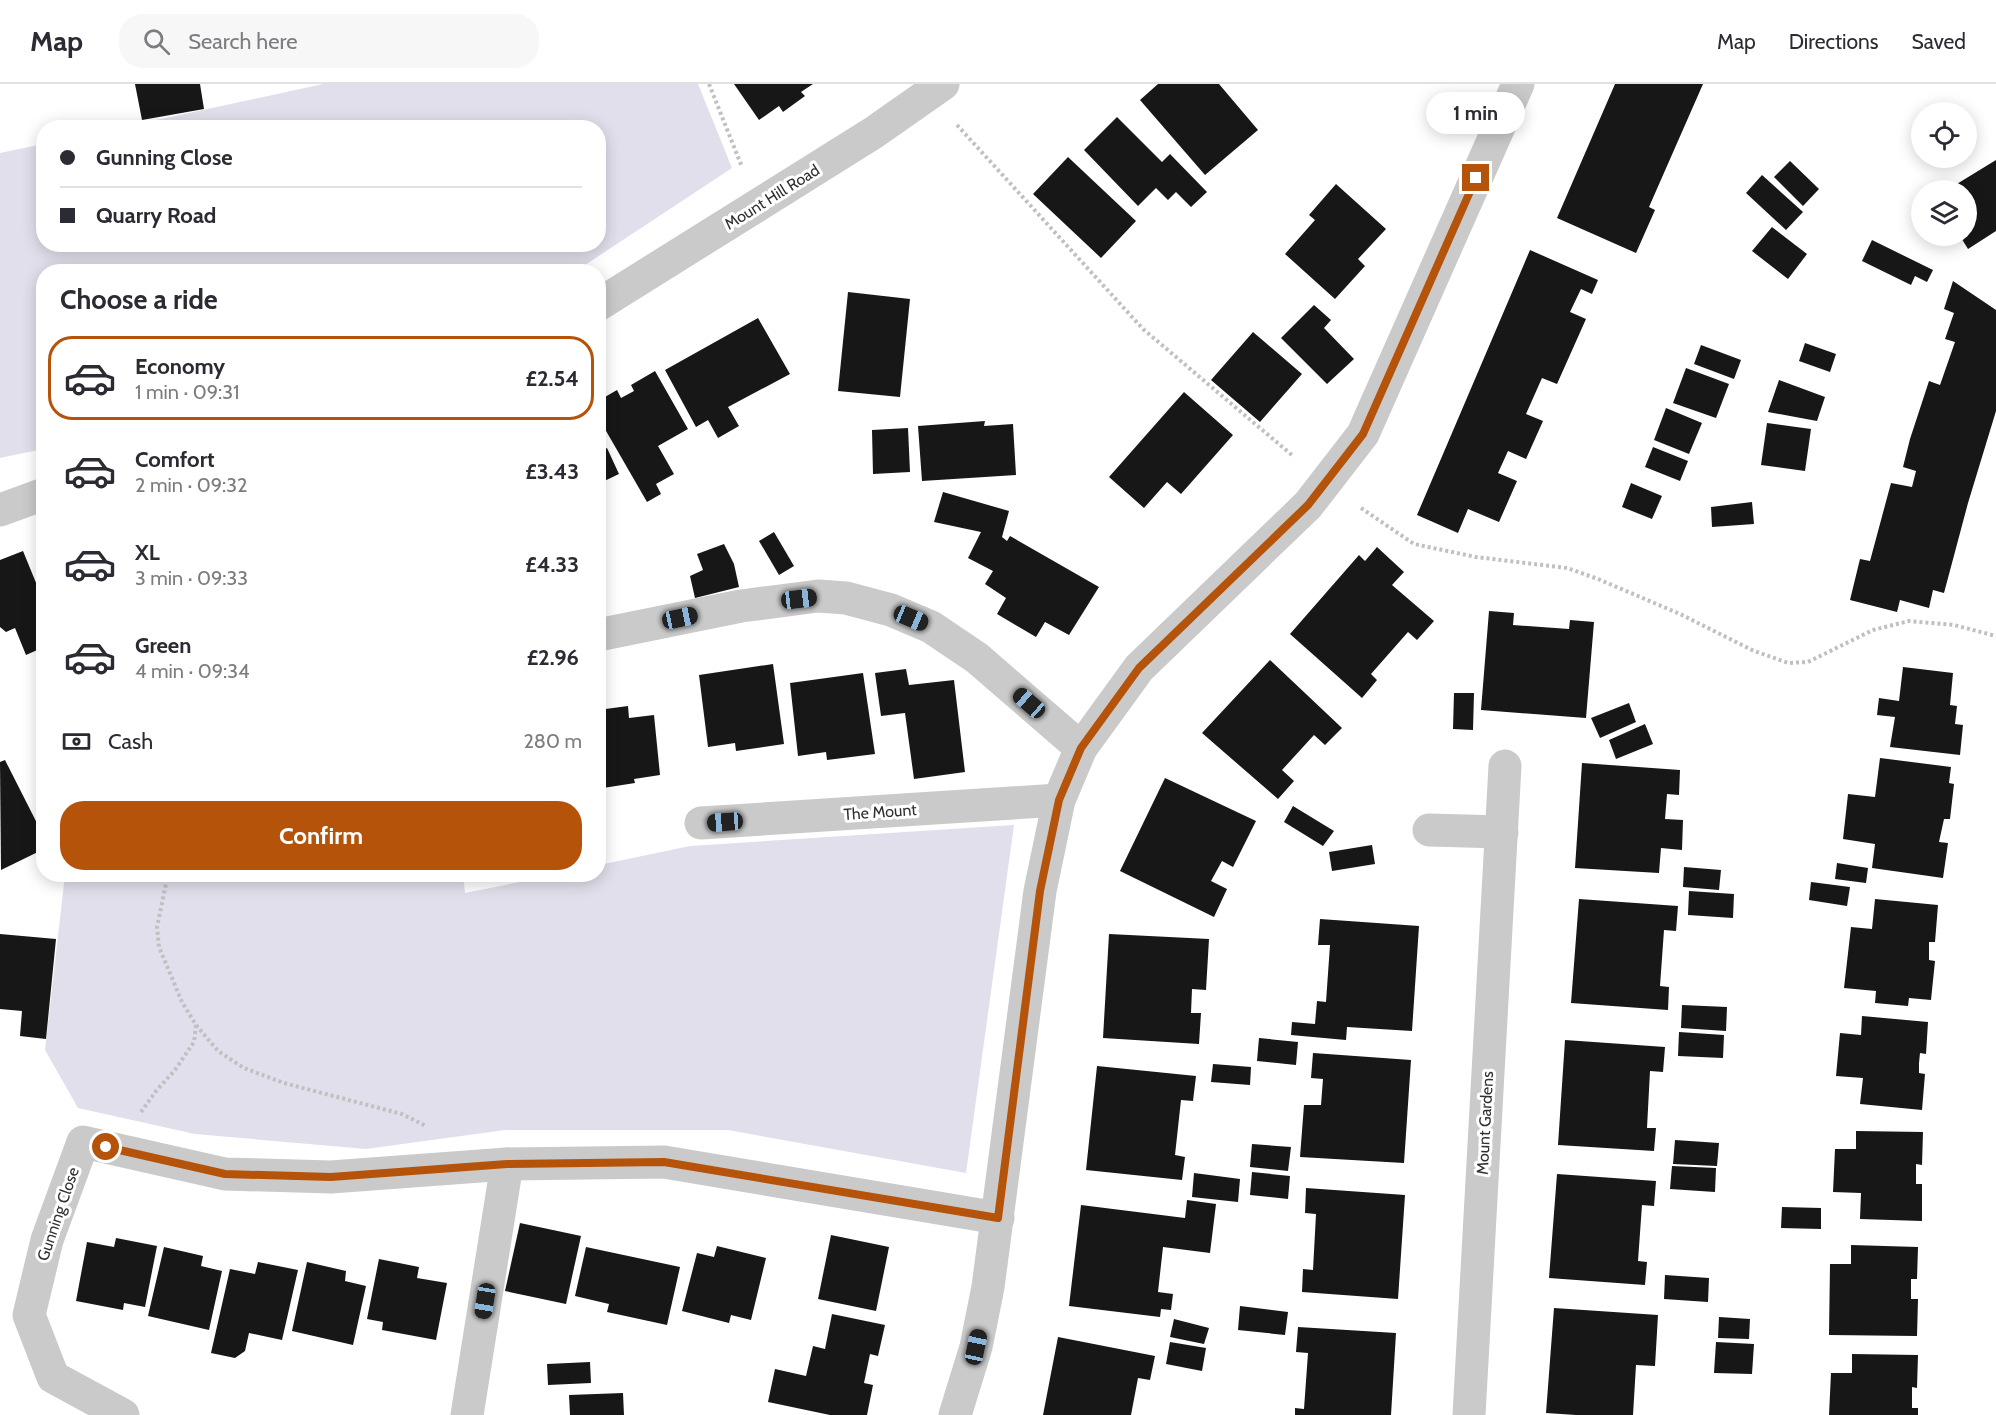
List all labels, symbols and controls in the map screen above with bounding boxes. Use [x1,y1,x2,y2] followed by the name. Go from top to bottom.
[119,14,539,68] search box
[30,24,83,58] text: Map
[140,25,173,58] icon: search
[188,28,297,55] text: Search here
[1717,29,1756,54] text: Map
[1789,29,1878,54] text: Directions
[1911,29,1966,54] text: Saved
[1426,91,1526,133] callout: 1 min
[1453,101,1498,125] text: 1 min
[1911,102,1977,246] map controls
[1911,102,1977,168] button: locate
[96,144,233,171] text: Gunning Close
[721,160,823,234] street label: Mount Hill Road
[1462,164,1489,191] route end
[1911,180,1977,246] button: layers
[96,202,216,229] text: Quarry Road
[60,283,218,316] text: Choose a ride
[63,351,117,405] icon: car
[135,353,225,380] text: Economy
[526,365,579,392] text: £2.54
[135,380,240,404] text: 1 min · 09:31
[63,444,117,498] icon: car
[135,446,214,473] text: Comfort
[525,458,579,485] text: £3.43
[135,473,247,497] text: 2 min · 09:32
[63,537,117,591] icon: car
[135,539,160,566] text: XL
[525,551,579,578] text: £4.33
[135,566,248,590] text: 3 min · 09:33
[780,588,818,610] car
[891,603,931,633] car
[661,605,699,631] car
[63,630,117,684] icon: car
[135,632,191,659] text: Green
[527,644,579,671] text: £2.96
[135,659,250,683] text: 4 min · 09:34
[1010,684,1048,722] car
[60,725,93,758] icon: cash
[108,728,153,755] text: Cash
[523,729,582,753] text: 280 m
[843,800,918,824] street label: The Mount
[60,801,582,870] button: Confirm
[706,812,744,832] car
[1473,1070,1497,1175] street label: Mount Gardens
[92,1133,119,1160] route start
[33,1165,83,1263] street label: Gunning Close
[473,1282,497,1320] car
[963,1328,989,1366] car

